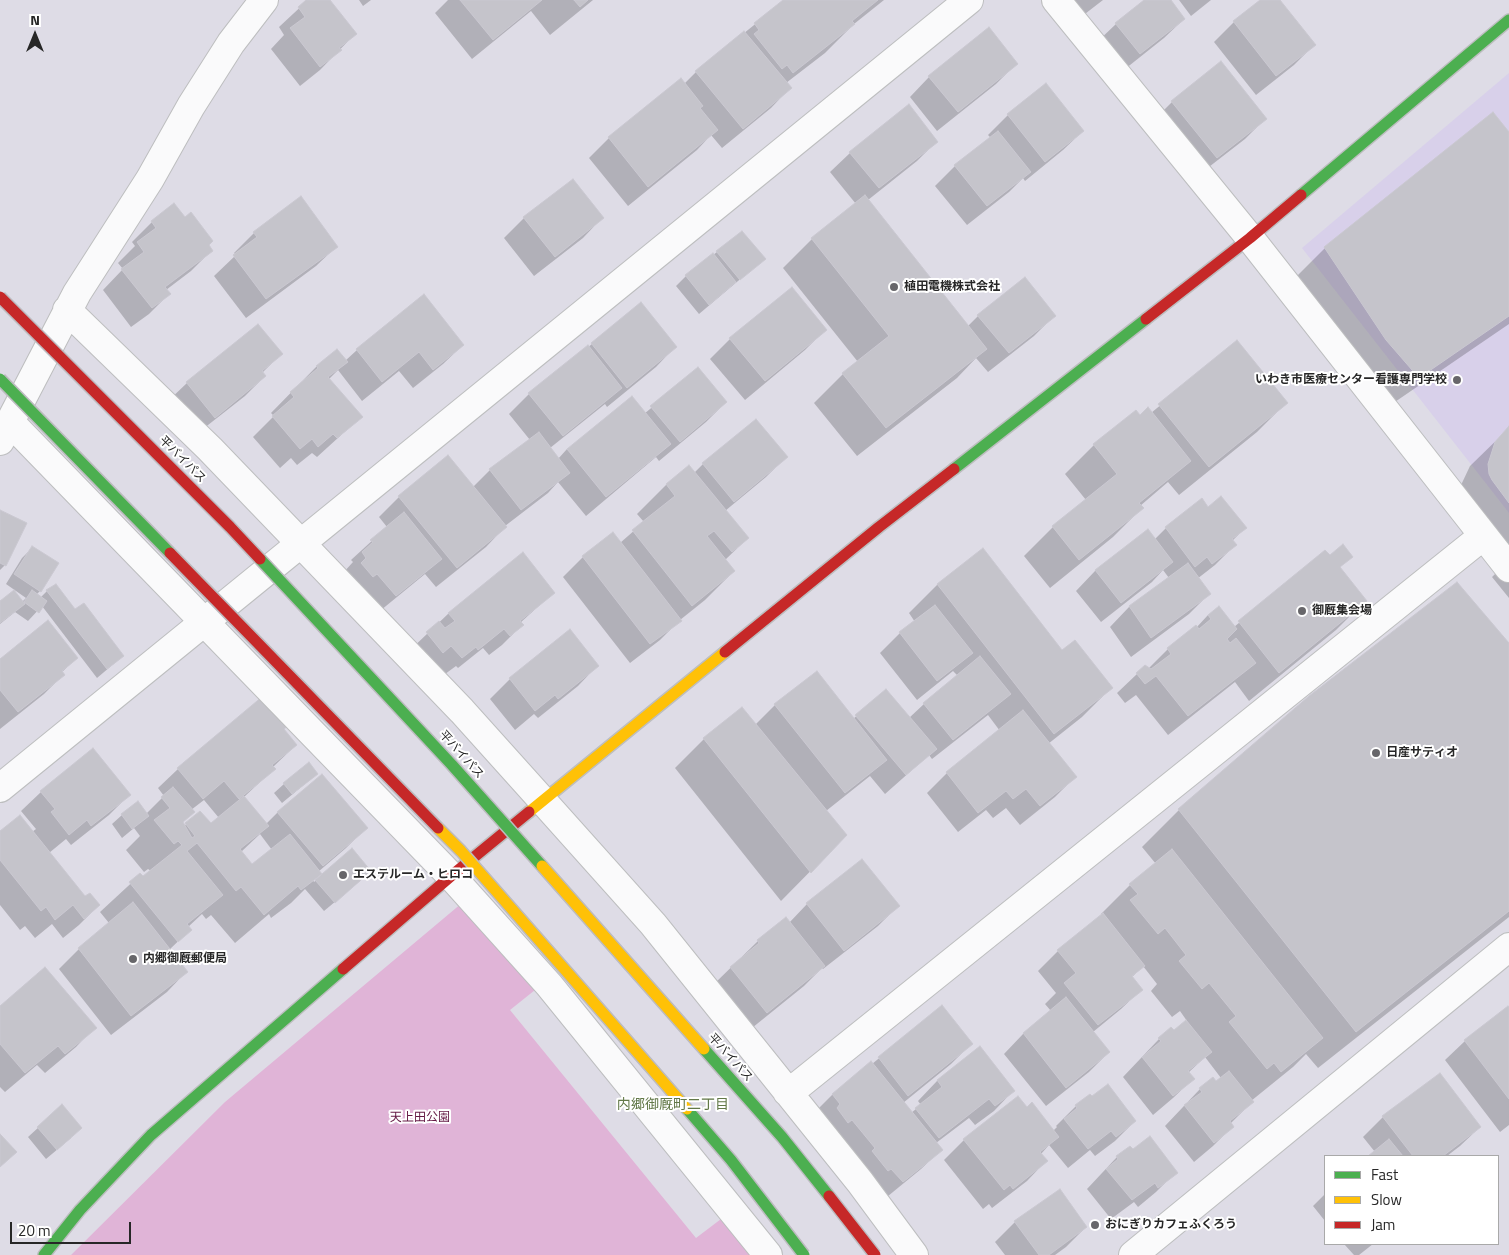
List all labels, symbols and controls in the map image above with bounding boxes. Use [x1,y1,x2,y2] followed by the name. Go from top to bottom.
[30,9,40,30] text: N
[10,10,60,60] north arrow
[904,280,1000,294] place label: 植田電機株式会社
[888,281,900,293] marker: 植田電機株式会社
[1255,373,1447,387] place label: いわき市医療センター看護専門学校
[1451,374,1463,386] marker: いわき市医療センター看護専門学校
[156,434,208,486] street label: 平バイパス
[1312,604,1372,618] place label: 御厩集会場
[1296,605,1308,617] marker: 御厩集会場
[436,728,486,782] street label: 平バイパス
[1386,746,1458,760] place label: 日産サティオ
[1370,747,1382,759] marker: 日産サティオ
[353,868,473,882] place label: エステルーム・ヒロコ
[337,869,349,881] marker: エステルーム・ヒロコ
[143,952,227,966] place label: 内郷御厩郵便局
[127,953,139,965] marker: 内郷御厩郵便局
[705,1031,755,1085] street label: 平バイパス
[617,1098,729,1114] district label: 内郷御厩町二丁目
[390,1111,450,1125] park label: 天上田公園
[1324,1155,1499,1245] legend
[1371,1163,1398,1186] text: Fast
[1371,1188,1402,1211] text: Slow
[12,1212,134,1244] scale bar
[1371,1213,1395,1236] text: Jam
[1105,1218,1237,1232] place label: おにぎりカフェふくろう
[18,1219,51,1242] text: 20 m
[1089,1219,1101,1231] marker: おにぎりカフェふくろう

